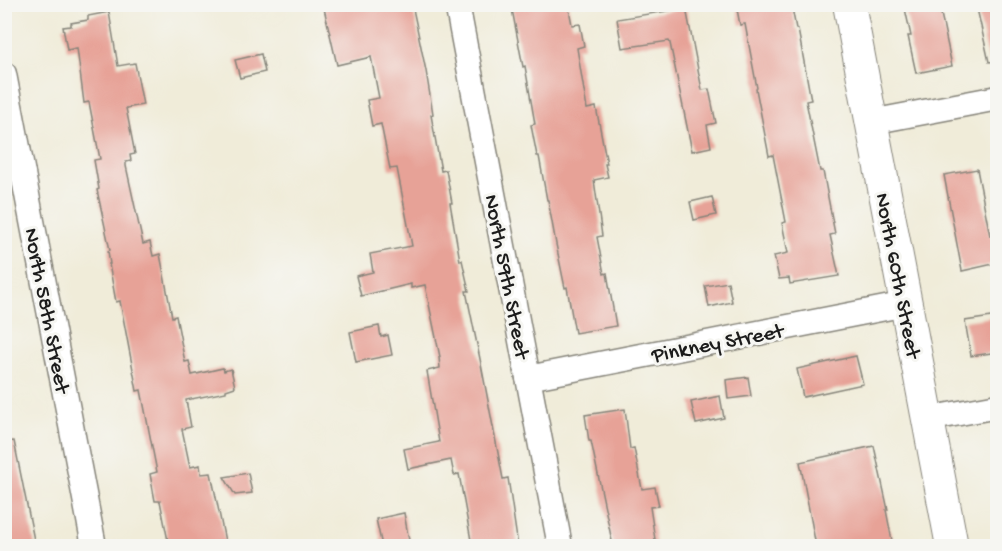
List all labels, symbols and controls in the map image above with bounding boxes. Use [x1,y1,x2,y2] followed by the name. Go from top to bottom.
[867,191,925,363] street label: North 60th Street
[476,192,534,363] street label: North 59th Street
[16,226,74,398] street label: North 58th Street
[649,319,788,371] street label: Pinkney Street

